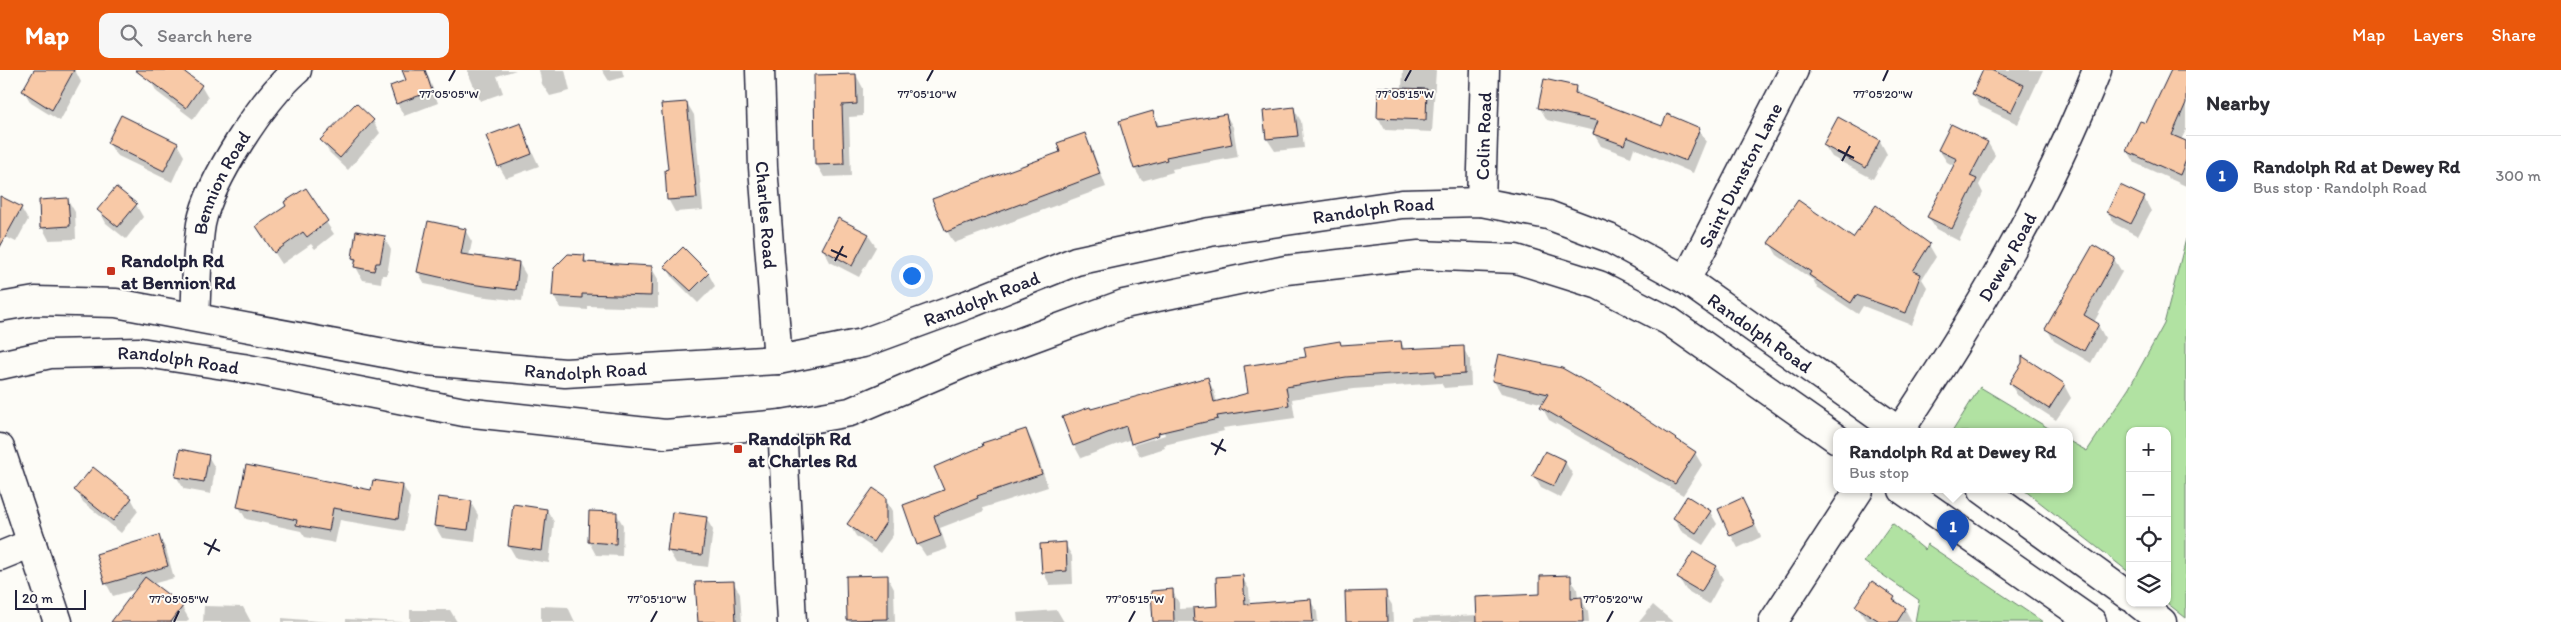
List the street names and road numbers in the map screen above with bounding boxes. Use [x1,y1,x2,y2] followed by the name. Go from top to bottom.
[1470,91,1496,181] street label: Colin Road
[1693,99,1787,252] street label: Saint Dunston Lane
[188,126,255,236] street label: Bennion Road
[751,160,782,269] street label: Charles Road
[1311,192,1435,228] street label: Randolph Road
[1973,208,2041,305] street label: Dewey Road
[920,265,1043,331] street label: Randolph Road
[1703,288,1817,378] street label: Randolph Road
[117,340,241,379] street label: Randolph Road
[523,356,648,385] street label: Randolph Road

